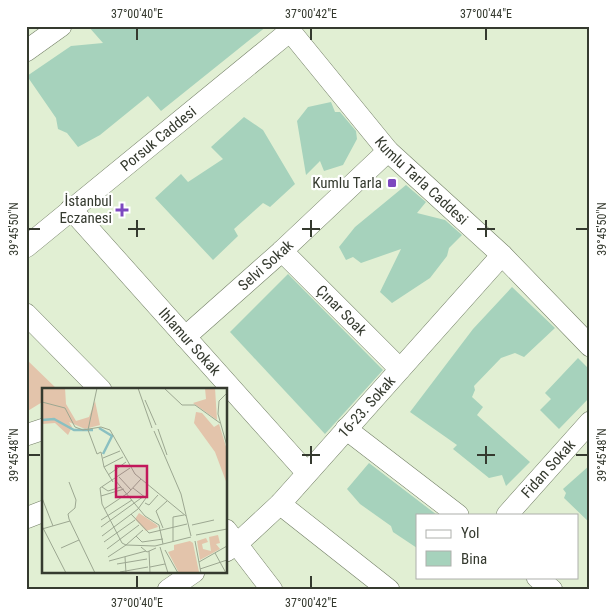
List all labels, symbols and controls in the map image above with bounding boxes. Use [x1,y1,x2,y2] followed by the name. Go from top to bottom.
[111,7,163,21] text: 37°00'40"E
[285,7,337,21] text: 37°00'42"E
[460,7,512,21] text: 37°00'44"E
[117,102,200,175] street label: Porsuk Caddesi
[371,133,472,229] street label: Kumlu Tarla Caddesi
[312,174,382,192] place label: Kumlu Tarla
[386,177,398,189] marker: Kumlu Tarla
[59,192,112,227] place label: İstanbul Eczanesi
[7,202,21,256] text: 39°45'50"N
[595,202,609,256] text: 39°45'50"N
[116,204,128,216] marker: İstanbul Eczanesi
[235,236,297,295] street label: Selvi Sokak
[312,281,370,339] street label: Çınar Soak
[155,304,225,379] street label: Ihlamur Sokak
[334,372,399,441] street label: 16-23. Sokak
[42,388,228,574] inset map
[7,428,21,482] text: 39°45'48"N
[595,428,609,482] text: 39°45'48"N
[518,436,579,502] street label: Fidan Sokak
[416,514,578,578] legend
[461,524,479,542] text: Yol
[461,550,487,568] text: Bina
[111,596,163,610] text: 37°00'40"E
[285,596,337,610] text: 37°00'42"E

